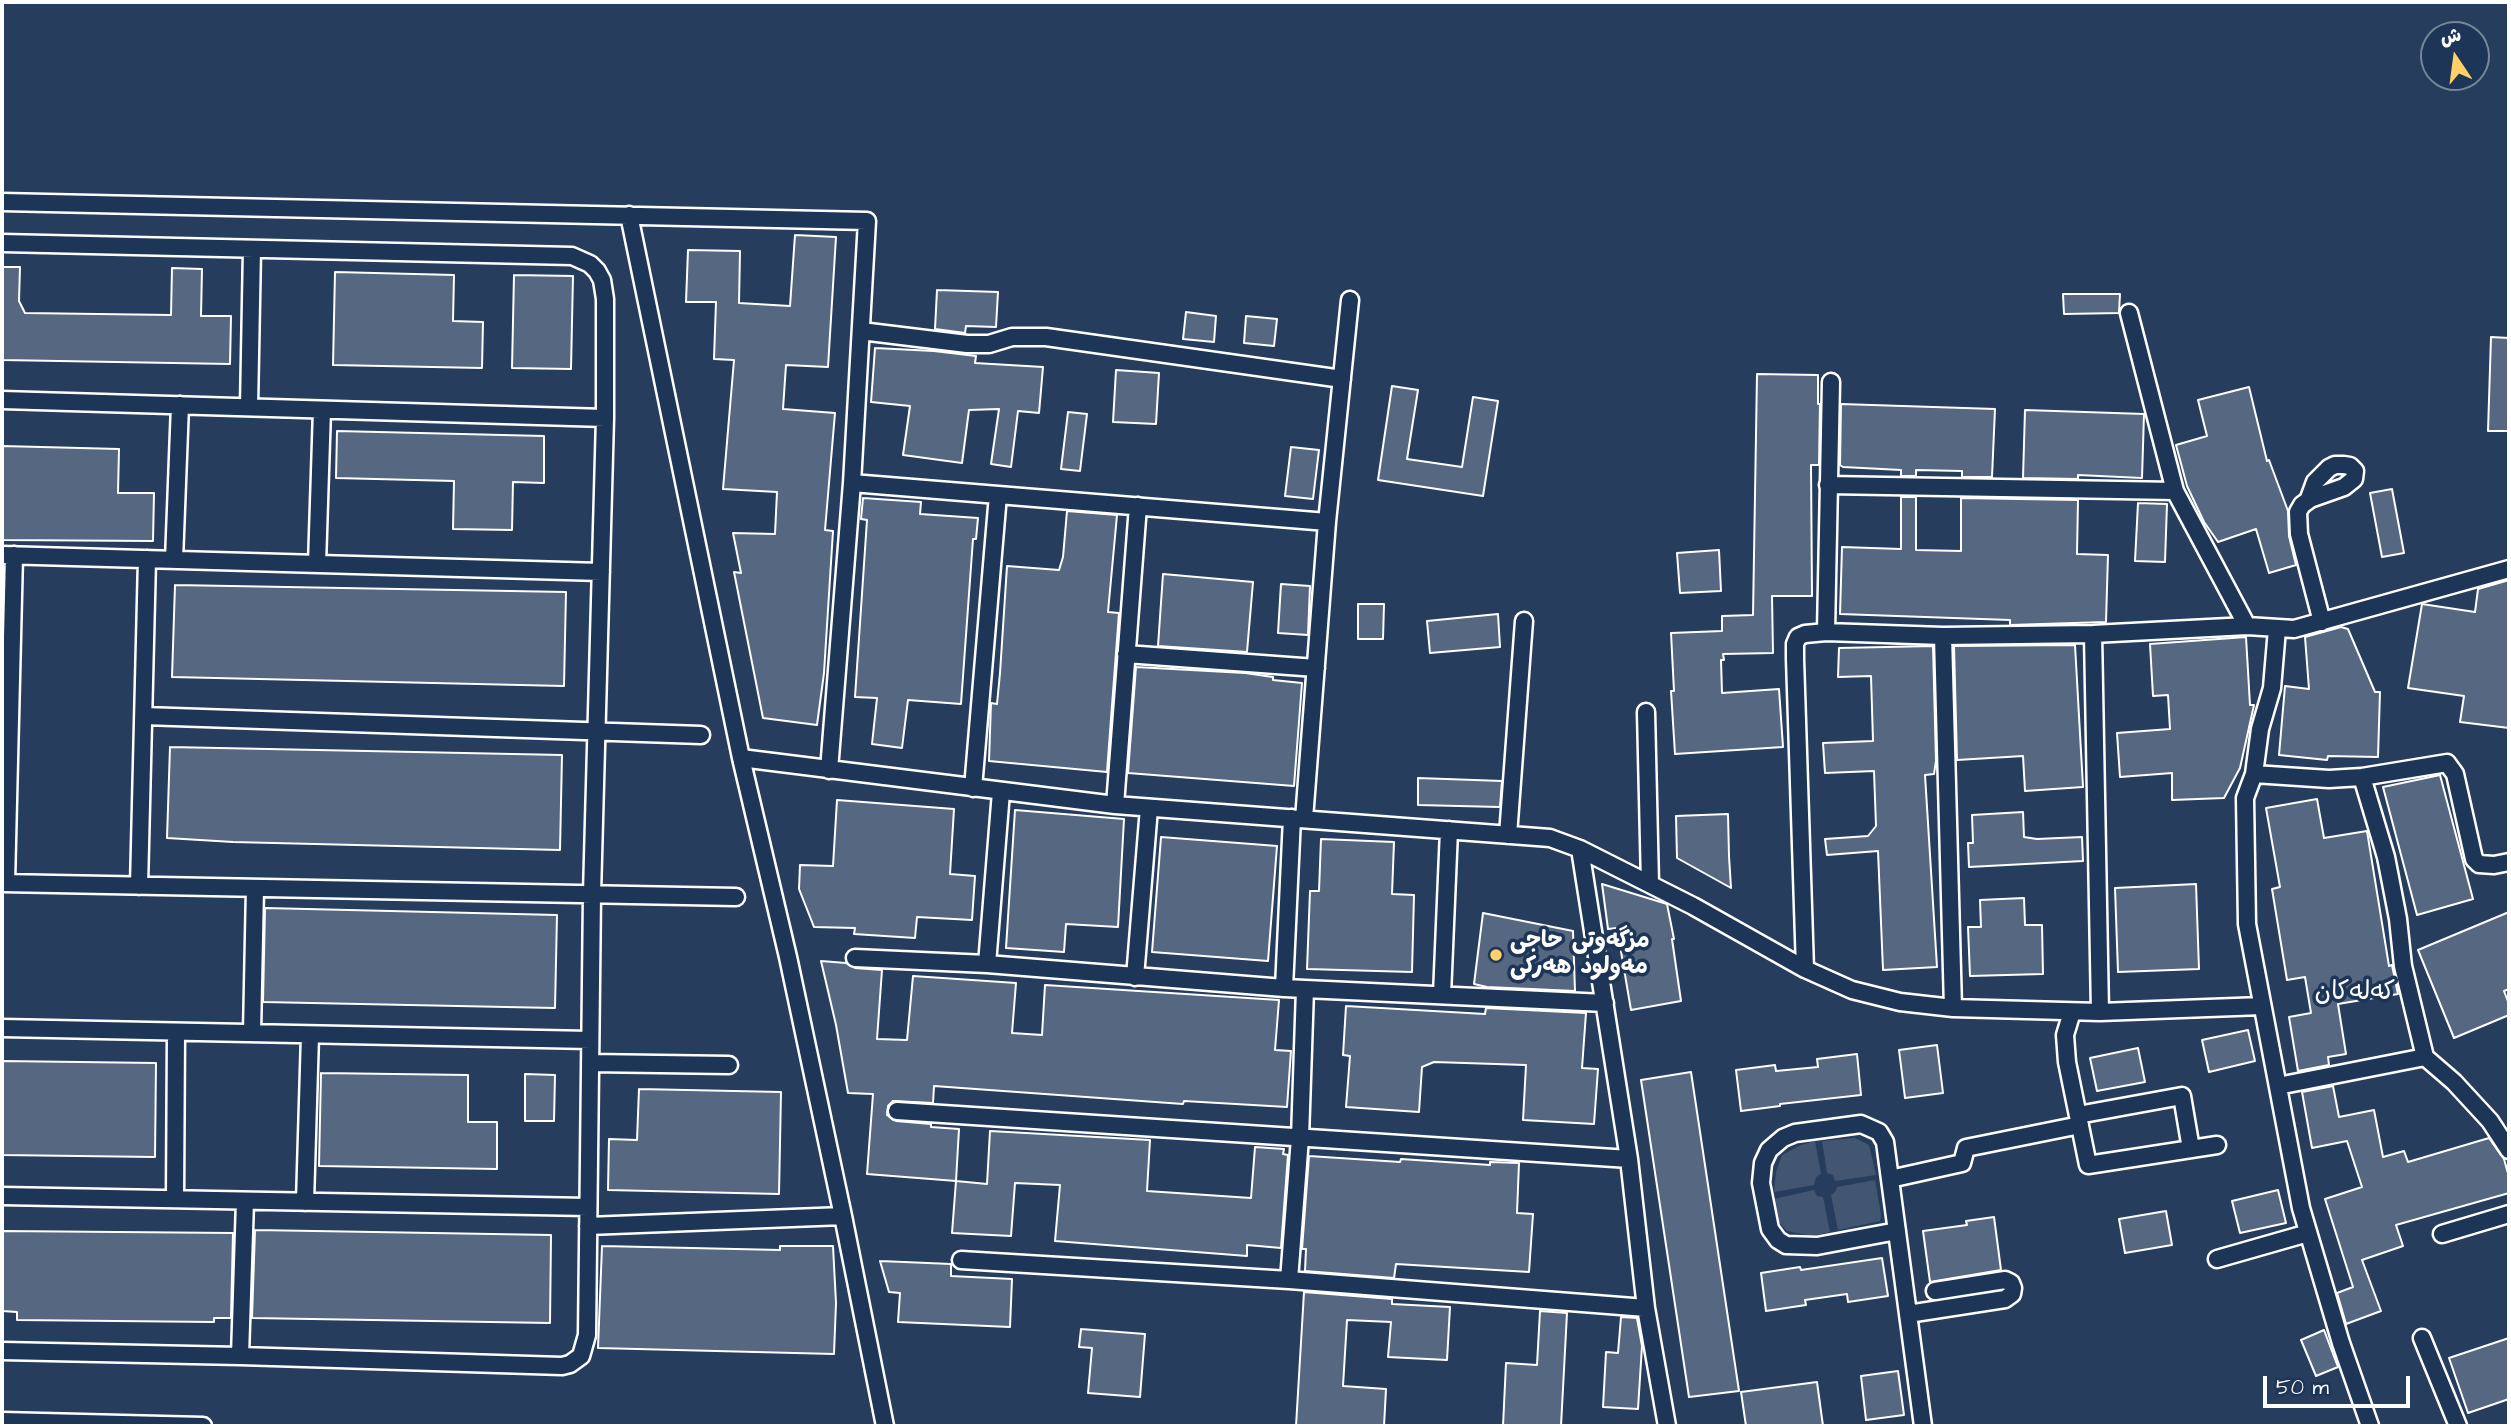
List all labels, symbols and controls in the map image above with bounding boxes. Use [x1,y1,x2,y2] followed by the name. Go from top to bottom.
[2420,21,2490,91] north arrow
[2437,21,2464,53] text: ش
[1510,928,1650,982] place label: مزگەوتی حاجی مەولود هەرکی
[1488,947,1504,963] marker: مزگەوتی حاجی مەولود هەرکی
[2315,978,2395,1010] district label: کەلەکان
[2266,1362,2413,1406] scale bar
[2276,1373,2329,1402] text: 50 m

